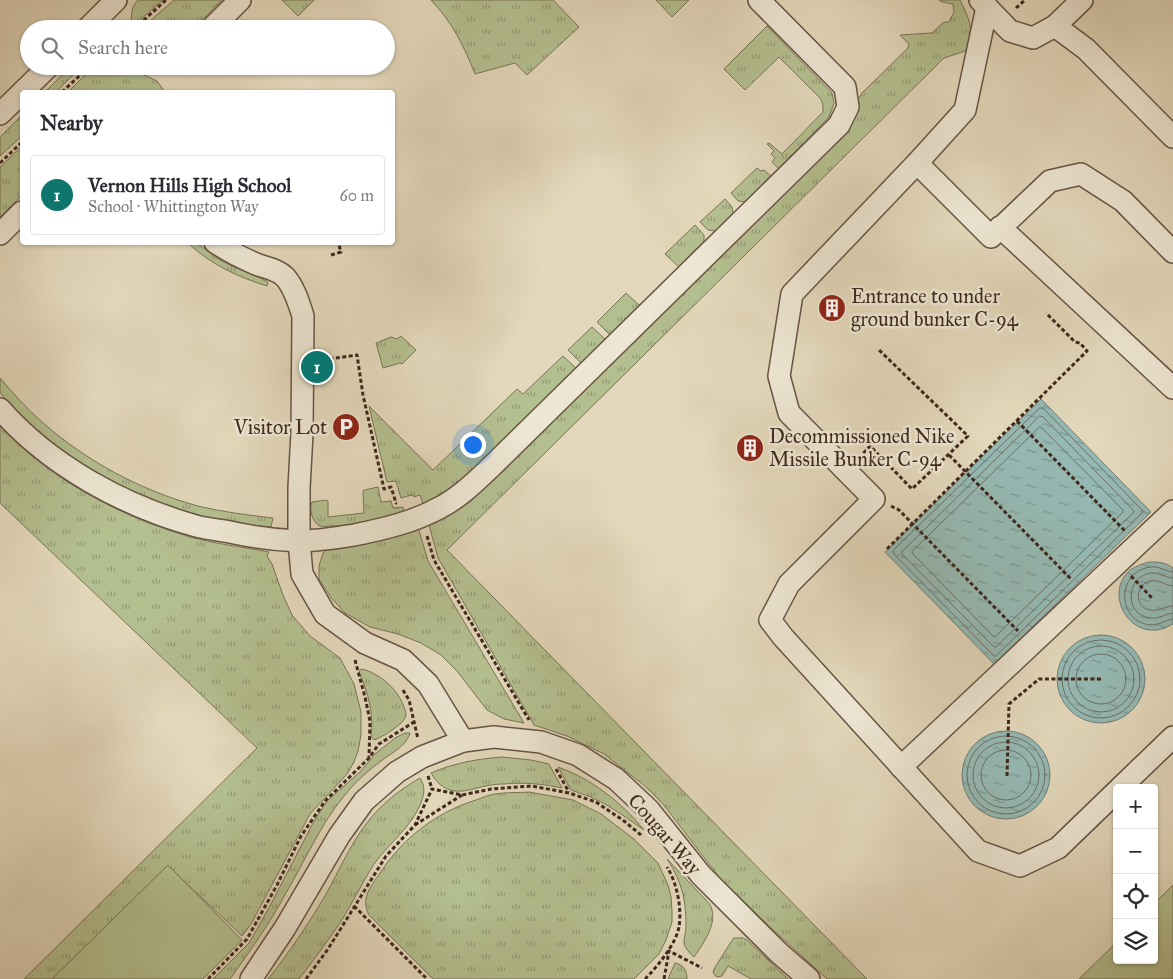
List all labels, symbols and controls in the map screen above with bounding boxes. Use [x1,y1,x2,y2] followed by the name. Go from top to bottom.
[20,20,395,75] search box
[38,34,66,62] icon: search
[78,36,168,59] text: Search here
[40,110,103,136] text: Nearby
[88,174,291,197] text: Vernon Hills High School
[54,186,60,205] text: 1
[340,186,374,205] text: 60 m
[88,197,259,216] text: School · Whittington Way
[851,284,1019,332] place label: Entrance to under ground bunker C-94
[817,293,847,323] building icon: Entrance to under ground bunker C-94
[301,348,333,386] pin: 1
[331,412,361,442] parking icon: Visitor Lot
[233,415,327,439] place label: Visitor Lot
[769,424,954,471] place label: Decommissioned Nike Missile Bunker C-94
[460,432,486,458] your location
[735,433,765,463] building icon: Decommissioned Nike Missile Bunker C-94
[1113,784,1158,964] map controls
[1113,784,1158,829] button: +
[622,789,707,881] street label: Cougar Way
[1113,829,1158,874] button: −
[1113,874,1158,919] button: locate
[1113,919,1158,964] button: layers

